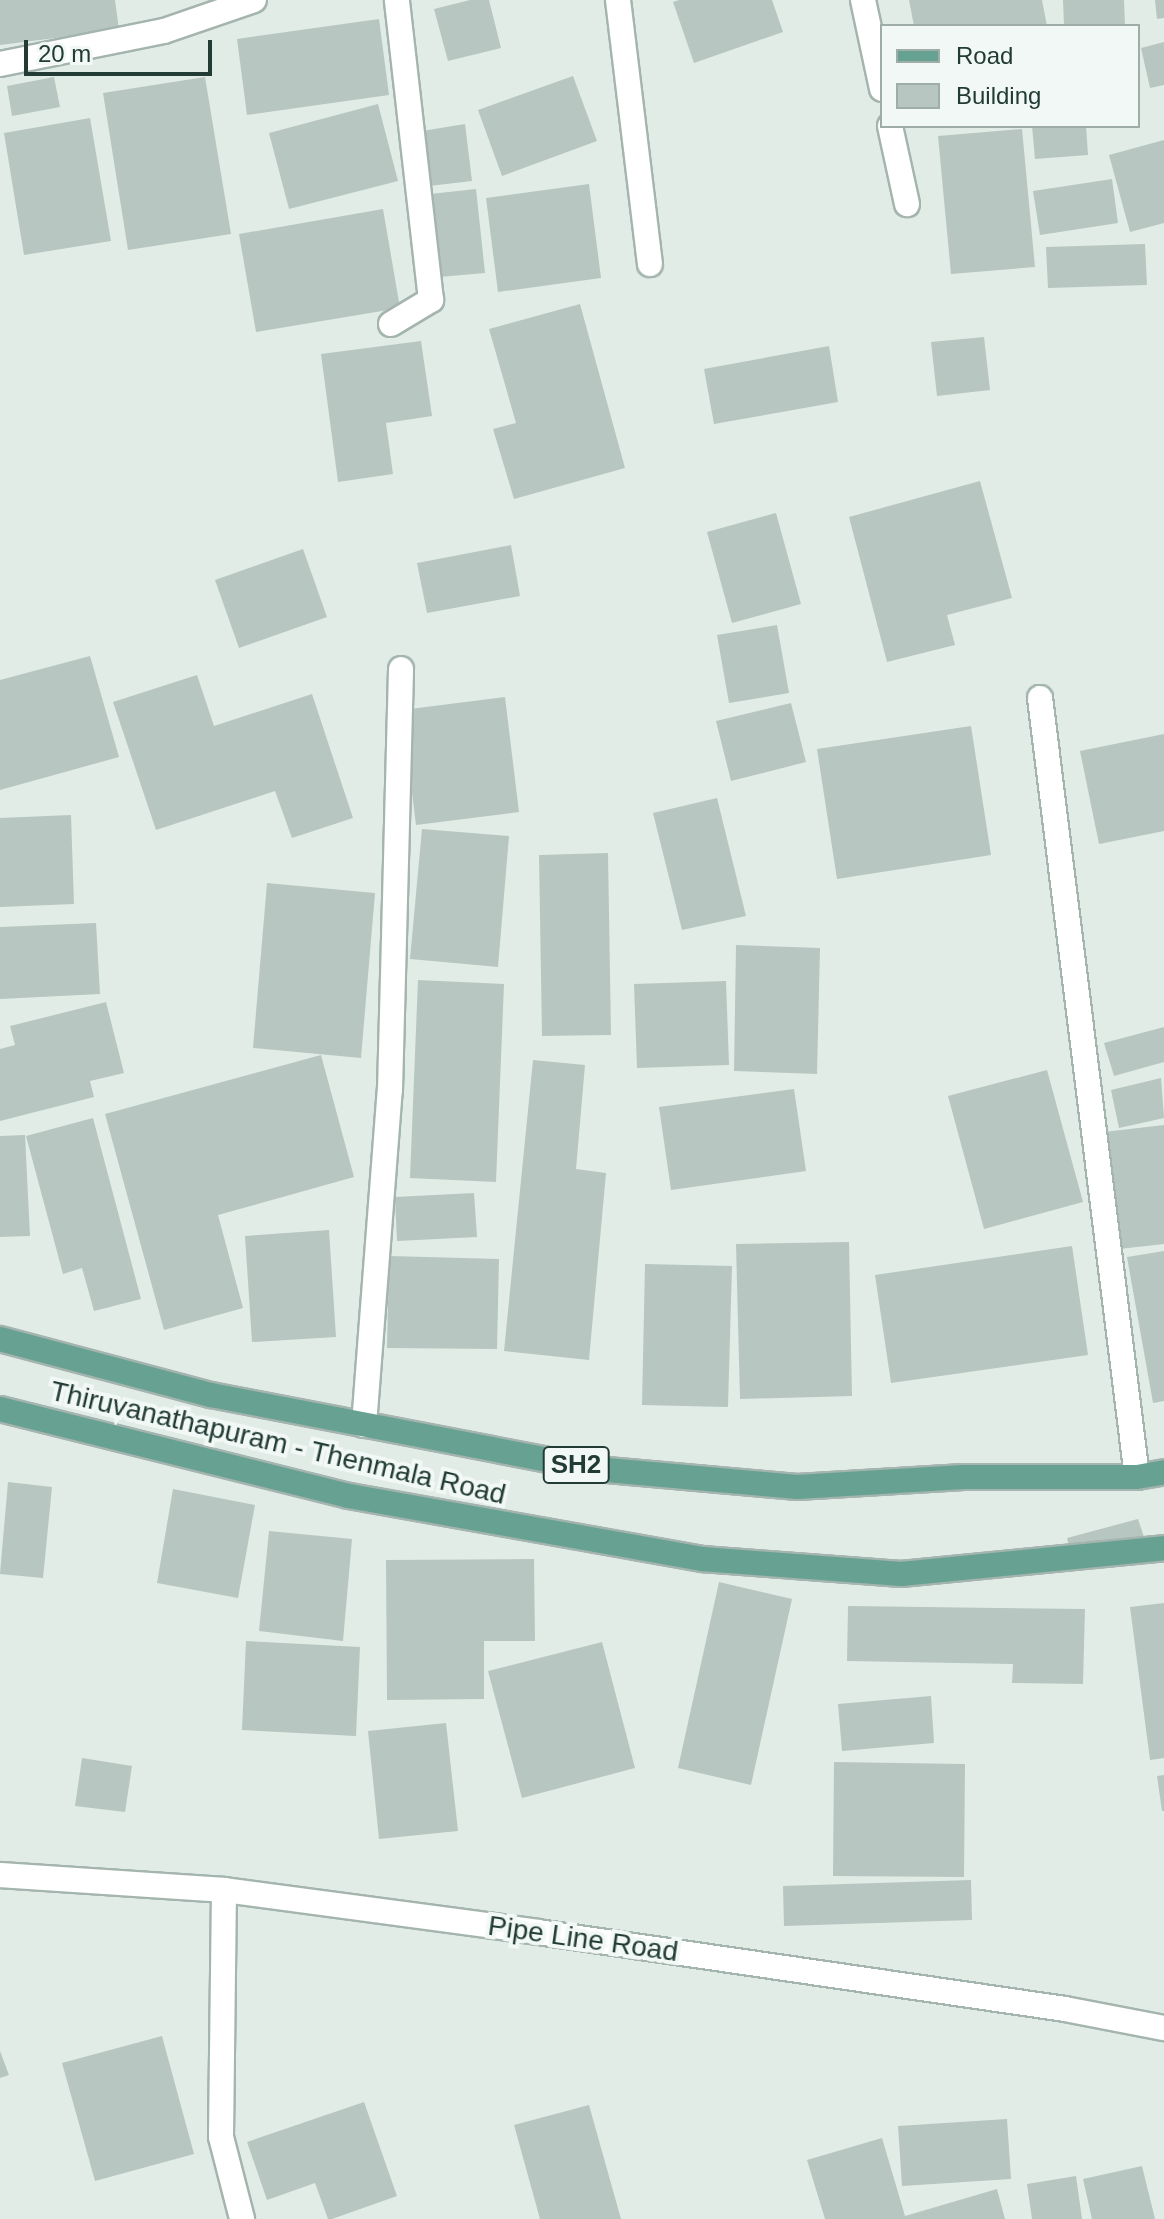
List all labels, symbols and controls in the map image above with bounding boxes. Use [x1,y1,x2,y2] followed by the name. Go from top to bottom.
[28,24,216,74] scale bar
[880,24,1140,128] legend
[38,40,91,67] text: 20 m
[956,42,1013,69] text: Road
[956,82,1041,109] text: Building
[47,1374,509,1512] street label: Thiruvanathapuram - Thenmala Road
[542,1443,610,1487] road number: SH2
[486,1909,680,1969] street label: Pipe Line Road

